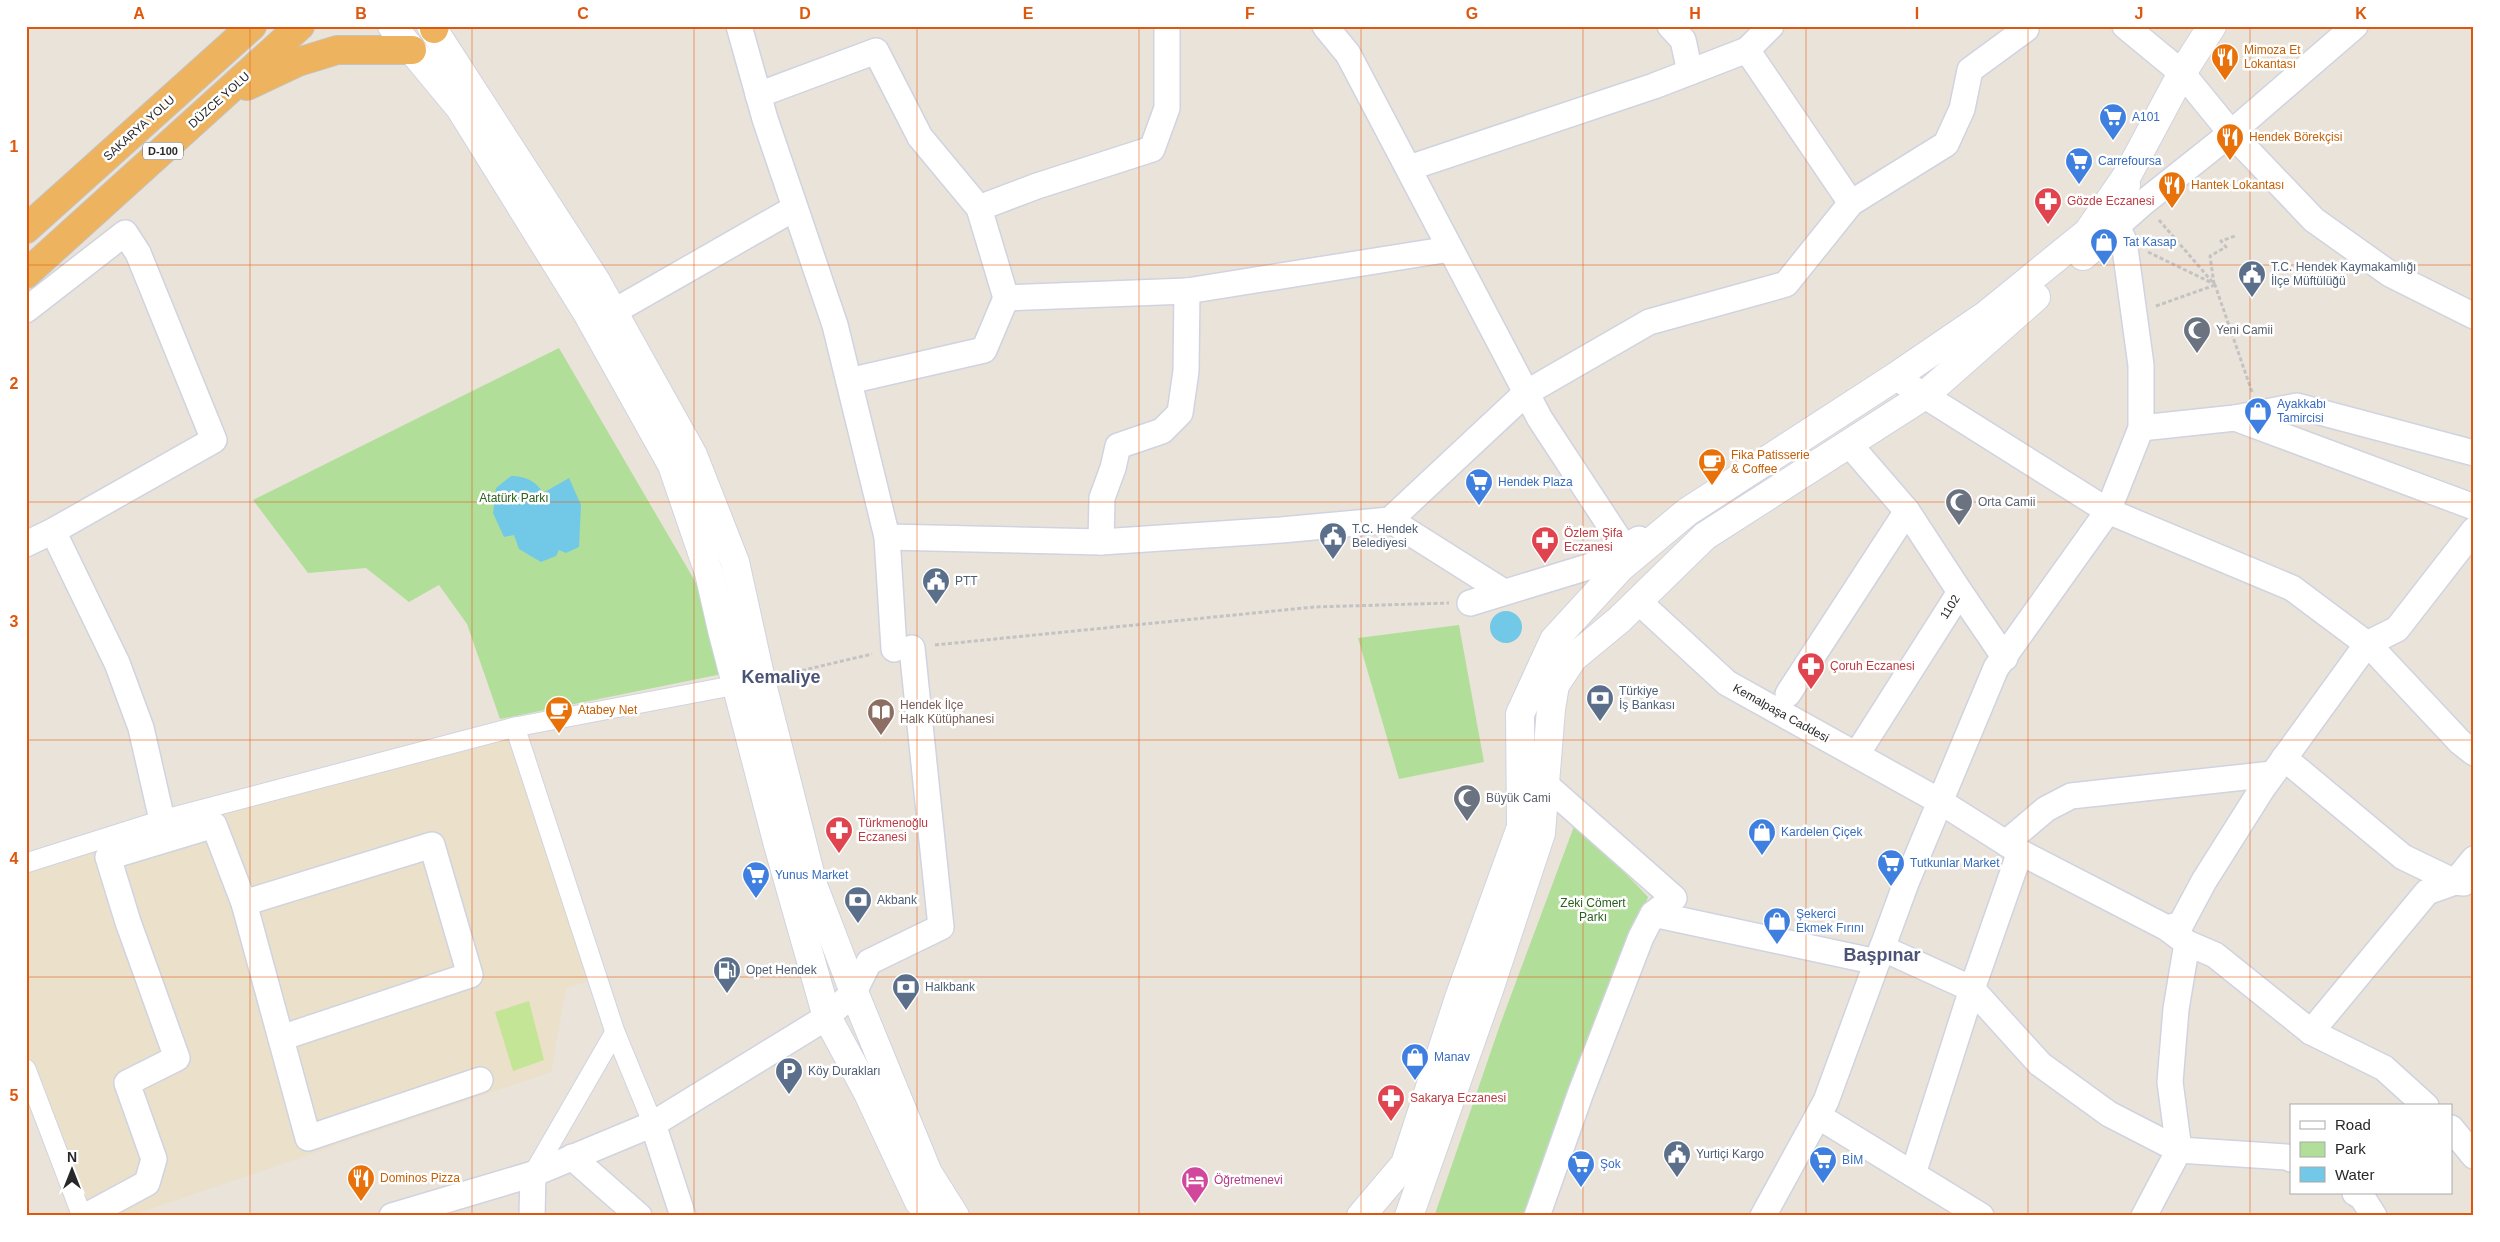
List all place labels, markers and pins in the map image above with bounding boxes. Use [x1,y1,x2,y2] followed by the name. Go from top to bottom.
[2210,42,2240,81] restaurant icon: Mimoza Et Lokantası
[2244,43,2301,71] place label: Mimoza Et Lokantası
[2098,102,2128,141] supermarket icon: A101
[2132,110,2160,124] place label: A101
[2215,122,2245,161] restaurant icon: Hendek Börekçisi
[2249,130,2342,144] place label: Hendek Börekçisi
[2064,146,2094,185] supermarket icon: Carrefoursa
[2098,154,2162,168] place label: Carrefoursa
[2157,170,2187,209] restaurant icon: Hantek Lokantası
[2191,178,2284,192] place label: Hantek Lokantası
[2033,186,2063,225] pharmacy icon: Gözde Eczanesi
[2067,194,2154,208] place label: Gözde Eczanesi
[2089,227,2119,266] shop icon: Tat Kasap
[2123,235,2177,249] place label: Tat Kasap
[2237,259,2267,298] public building icon: T.C. Hendek Kaymakamlığı İlçe Müftülüğü
[2271,260,2416,288] place label: T.C. Hendek Kaymakamlığı İlçe Müftülüğü
[2182,315,2212,354] mosque icon: Yeni Camii
[2216,323,2273,337] place label: Yeni Camii
[2243,396,2273,435] shop icon: Ayakkabı Tamircisi
[2277,397,2326,425] place label: Ayakkabı Tamircisi
[1697,447,1727,486] cafe icon: Fika Patisserie & Coffee
[1731,448,1810,476] place label: Fika Patisserie & Coffee
[1464,467,1494,506] supermarket icon: Hendek Plaza
[1498,475,1573,489] place label: Hendek Plaza
[1944,487,1974,526] mosque icon: Orta Camii
[1978,495,2035,509] place label: Orta Camii
[1318,521,1348,560] public building icon: T.C. Hendek Belediyesi
[1352,522,1419,550] place label: T.C. Hendek Belediyesi
[1530,525,1560,564] pharmacy icon: Özlem Şifa Eczanesi
[1564,526,1623,554] place label: Özlem Şifa Eczanesi
[921,566,951,605] public building icon: PTT
[955,574,978,588] place label: PTT
[1796,651,1826,690] pharmacy icon: Çoruh Eczanesi
[1830,659,1915,673] place label: Çoruh Eczanesi
[1585,683,1615,722] bank icon: Türkiye İş Bankası
[1619,684,1675,712] place label: Türkiye İş Bankası
[544,695,574,734] cafe icon: Atabey Net
[866,697,896,736] library icon: Hendek İlçe Halk Kütüphanesi
[900,698,994,726] place label: Hendek İlçe Halk Kütüphanesi
[578,703,638,717] place label: Atabey Net
[1452,783,1482,822] mosque icon: Büyük Cami
[1486,791,1551,805] place label: Büyük Cami
[824,815,854,854] pharmacy icon: Türkmenoğlu Eczanesi
[858,816,928,844] place label: Türkmenoğlu Eczanesi
[1747,817,1777,856] shop icon: Kardelen Çiçek
[1781,825,1863,839] place label: Kardelen Çiçek
[1876,848,1906,887] supermarket icon: Tutkunlar Market
[1910,856,2000,870] place label: Tutkunlar Market
[741,860,771,899] supermarket icon: Yunus Market
[775,868,849,882] place label: Yunus Market
[843,885,873,924] bank icon: Akbank
[877,893,918,907] place label: Akbank
[1762,906,1792,945] shop icon: Şekerci Ekmek Fırını
[1796,907,1864,935] place label: Şekerci Ekmek Fırını
[712,955,742,994] fuel station icon: Opet Hendek
[746,963,818,977] place label: Opet Hendek
[891,972,921,1011] bank icon: Halkbank
[925,980,976,994] place label: Halkbank
[1400,1042,1430,1081] shop icon: Manav
[1434,1050,1470,1064] place label: Manav
[774,1056,804,1095] parking icon: Köy Durakları
[808,1064,881,1078] place label: Köy Durakları
[1376,1083,1406,1122] pharmacy icon: Sakarya Eczanesi
[1410,1091,1506,1105] place label: Sakarya Eczanesi
[1662,1139,1692,1178] public building icon: Yurtiçi Kargo
[1808,1145,1838,1184] supermarket icon: BİM
[1696,1147,1764,1161] place label: Yurtiçi Kargo
[1566,1149,1596,1188] supermarket icon: Şok
[1842,1153,1863,1167] place label: BİM
[1600,1157,1622,1171] place label: Şok
[346,1163,376,1202] restaurant icon: Dominos Pizza
[1180,1165,1210,1204] hotel icon: Öğretmenevi
[380,1171,460,1185] place label: Dominos Pizza
[1214,1173,1283,1187] place label: Öğretmenevi

